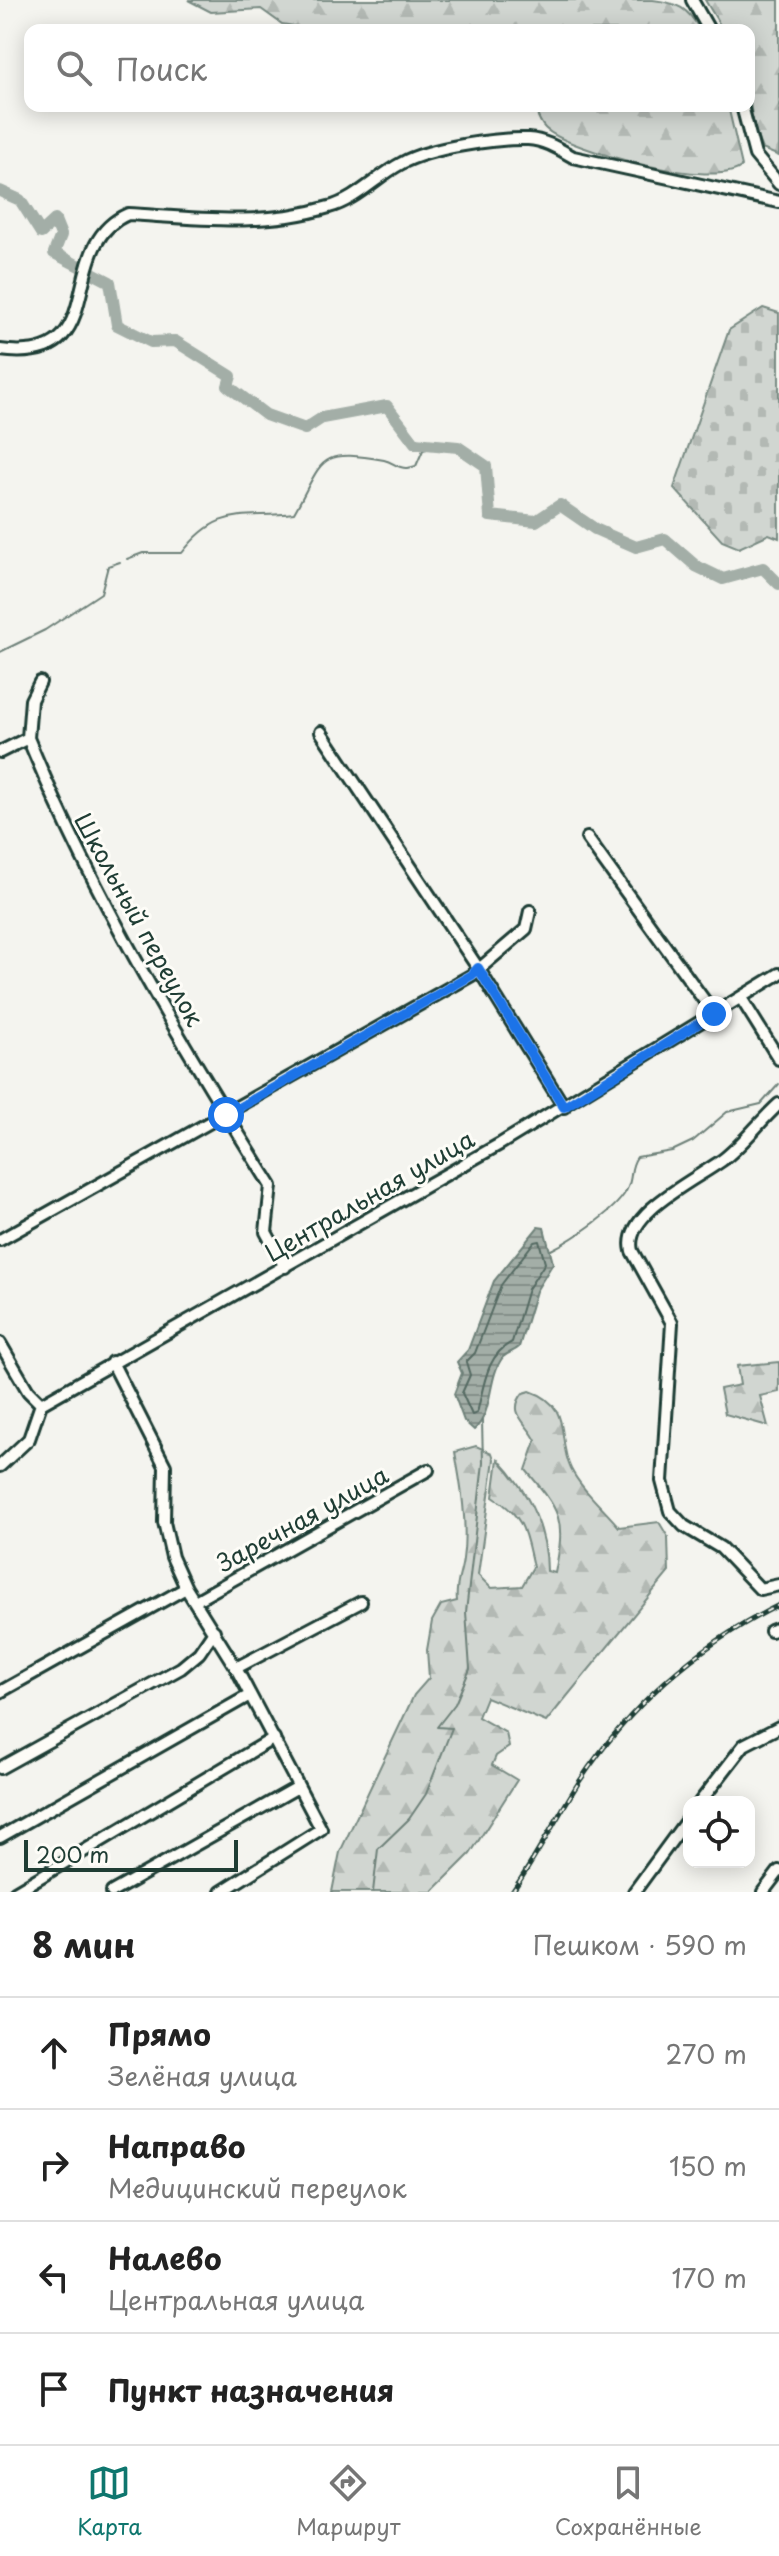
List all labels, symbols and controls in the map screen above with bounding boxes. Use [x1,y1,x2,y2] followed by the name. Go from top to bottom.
[24,24,755,112] search box
[52,46,96,90] icon: search
[116,46,207,91] text: Поиск
[66,806,214,1033] street label: Школьный переулок
[696,996,732,1032] route end
[208,1097,244,1133] route start
[258,1120,480,1270] street label: Центральная улица
[210,1456,394,1580] street label: Заречная улица
[683,1796,755,1868] map controls
[683,1796,755,1868] button: locate
[24,1836,238,1872] scale bar
[36,1837,109,1870] text: 200 m
[32,1918,135,1970] text: 8 мин
[533,1925,747,1964] text: Пешком · 590 m
[108,2011,211,2056] text: Прямо
[32,2031,76,2075] icon: ahead
[666,2034,747,2073] text: 270 m
[108,2056,297,2095] text: Зелёная улица
[108,2123,246,2168] text: Направо
[32,2143,76,2187] icon: right
[669,2146,747,2185] text: 150 m
[108,2168,407,2207] text: Медицинский переулок
[108,2235,222,2280] text: Налево
[32,2255,76,2299] icon: left
[672,2258,747,2297] text: 170 m
[108,2280,364,2319] text: Центральная улица
[32,2367,76,2411] icon: arrive
[108,2367,394,2412] text: Пункт назначения
[77,2461,142,2542] tab: Карта
[296,2461,400,2542] tab: Маршрут
[555,2461,702,2542] tab: Сохранённые

